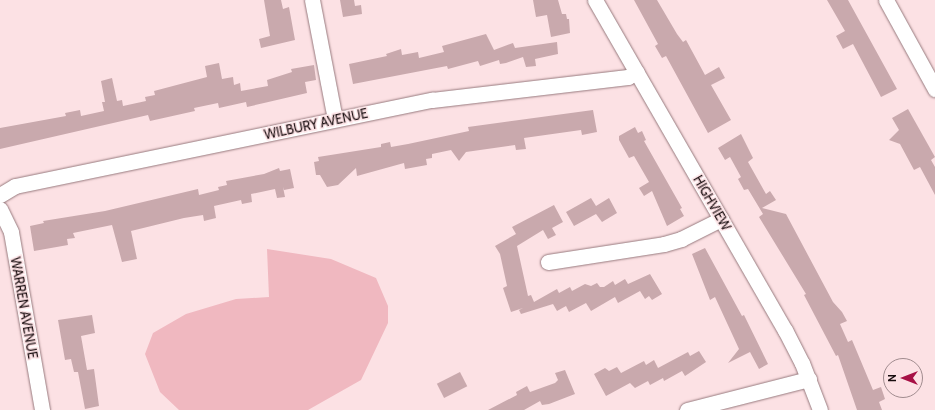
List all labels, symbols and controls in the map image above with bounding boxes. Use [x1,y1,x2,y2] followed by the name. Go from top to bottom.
[263,105,369,143] street label: WILBURY AVENUE
[690,173,734,233] street label: HIGHVIEW
[7,256,41,360] street label: WARREN AVENUE
[883,358,923,398] north arrow
[885,374,899,382] text: N

